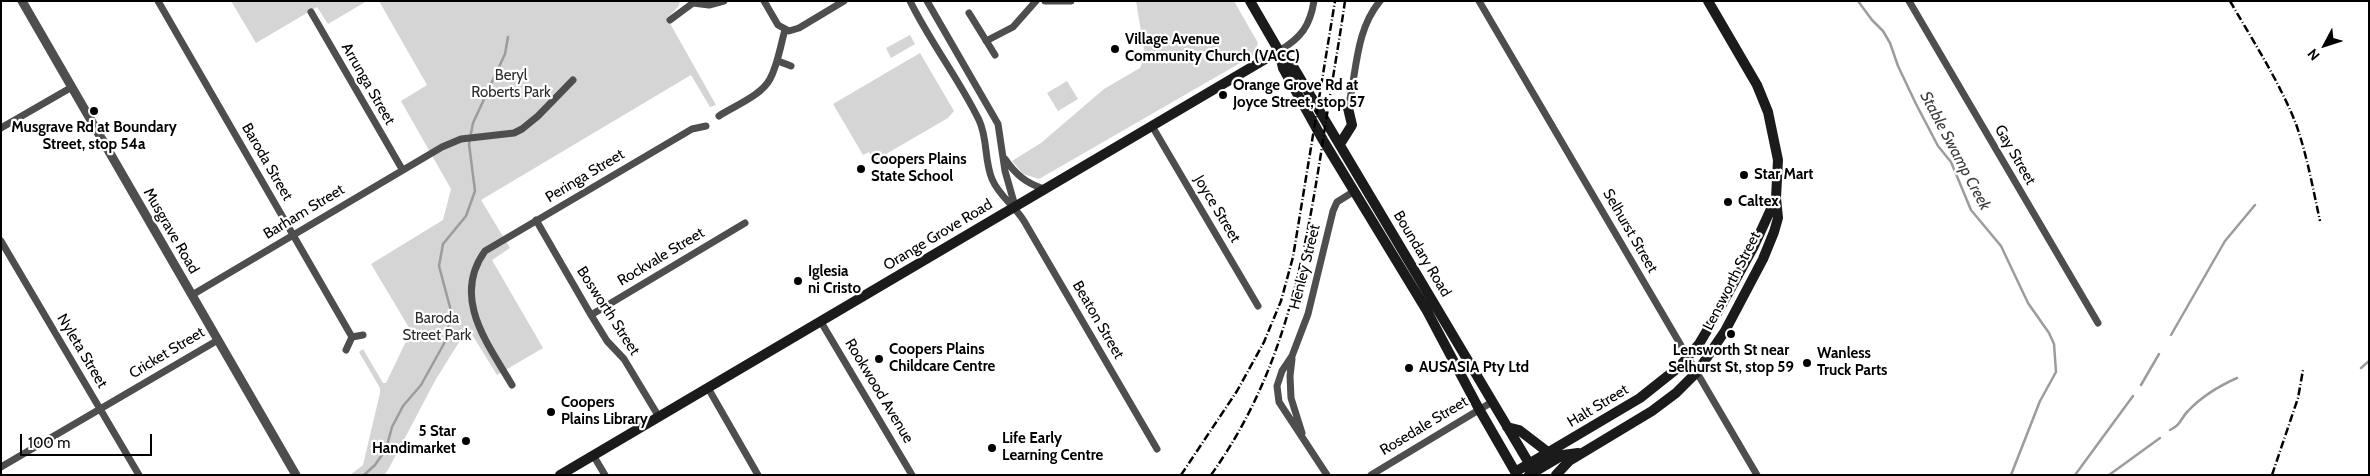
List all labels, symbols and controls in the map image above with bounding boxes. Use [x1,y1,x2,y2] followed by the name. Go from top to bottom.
[2300,20,2350,70] north arrow
[1125,31,1300,66] place label: Village Avenue Community Church (VACC)
[337,40,399,128] street label: Arrunga Street
[1109,43,1121,55] marker: Village Avenue Community Church (VACC)
[2303,45,2324,64] text: N
[471,67,551,102] park label: Beryl Roberts Park
[1233,77,1365,112] place label: Orange Grove Rd at Joyce Street, stop 57
[1916,88,1994,214] water label: Stable Swamp Creek
[1217,89,1229,101] marker: Orange Grove Rd at Joyce Street, stop 57
[88,105,100,117] marker: Musgrave Rd at Boundary Street, stop 54a
[11,119,177,154] place label: Musgrave Rd at Boundary Street, stop 54a
[238,120,296,204] street label: Baroda Street
[1991,122,2039,188] street label: Gay Street
[542,145,628,207] street label: Peringa Street
[871,151,967,186] place label: Coopers Plains State School
[855,163,867,175] marker: Coopers Plains State School
[1754,166,1813,184] place label: Star Mart
[1738,169,1750,181] marker: Star Mart
[1190,172,1244,246] street label: Joyce Street
[260,181,348,243] street label: Barham Street
[139,185,203,277] street label: Musgrave Road
[1599,186,1661,276] street label: Selhurst Street
[1738,193,1779,211] place label: Caltex
[880,195,996,275] street label: Orange Grove Road
[1722,196,1734,208] marker: Caltex
[1389,208,1455,300] street label: Boundary Road
[1286,223,1324,311] street label: Henley Street
[614,224,708,290] street label: Rockvale Street
[1699,229,1765,333] street label: Lensworth Street
[573,263,643,359] street label: Bosworth Street
[808,263,861,298] place label: Iglesia ni Cristo
[792,275,804,287] marker: Iglesia ni Cristo
[1068,278,1128,362] street label: Beaton Street
[403,310,471,345] park label: Baroda Street Park
[53,311,111,391] street label: Nyleta Street
[126,323,208,383] street label: Cricket Street
[1725,328,1737,340] marker: Lensworth St near Selhurst St, stop 59
[841,336,917,446] street label: Rookwood Avenue
[889,341,995,376] place label: Coopers Plains Childcare Centre
[1668,342,1794,377] place label: Lensworth St near Selhurst St, stop 59
[1817,345,1887,380] place label: Wanless Truck Parts
[873,353,885,365] marker: Coopers Plains Childcare Centre
[1801,357,1813,369] marker: Wanless Truck Parts
[1419,359,1529,377] place label: AUSASIA Pty Ltd
[1403,362,1415,374] marker: AUSASIA Pty Ltd
[1564,381,1632,431] street label: Halt Street
[1377,393,1471,459] street label: Rosedale Street
[561,394,648,429] place label: Coopers Plains Library
[545,406,557,418] marker: Coopers Plains Library
[372,423,456,458] place label: 5 Star Handimarket
[22,424,155,456] scale bar
[1002,430,1103,465] place label: Life Early Learning Centre
[28,434,70,452] text: 100 m
[460,435,472,447] marker: 5 Star Handimarket
[986,442,998,454] marker: Life Early Learning Centre

